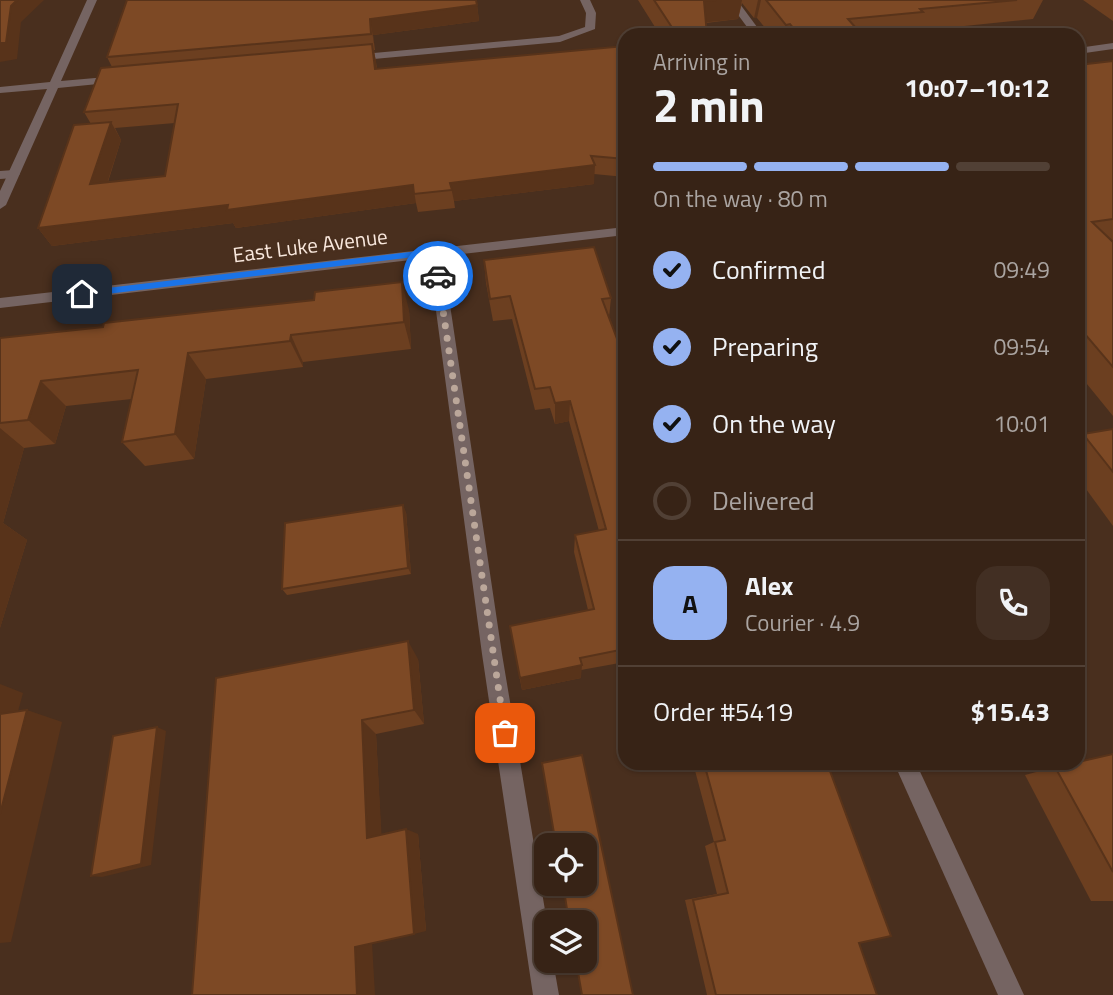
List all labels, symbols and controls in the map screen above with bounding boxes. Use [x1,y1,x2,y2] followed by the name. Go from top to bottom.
[653,44,750,79] text: Arriving in
[904,68,1050,107] text: 10:07–10:12
[653,70,765,140] text: 2 min
[653,181,828,216] text: On the way · 80 m
[231,220,389,270] street label: East Luke Avenue
[403,241,473,311] courier
[712,250,826,289] text: Confirmed
[653,251,691,289] icon: check
[993,252,1050,287] text: 09:49
[419,257,457,295] icon: car
[52,264,112,324] pin
[63,275,101,313] icon: home
[712,327,818,366] text: Preparing
[653,328,691,366] icon: check
[993,329,1050,364] text: 09:54
[712,404,836,443] text: On the way
[653,405,691,443] icon: check
[993,406,1050,441] text: 10:01
[712,481,815,520] text: Delivered
[745,566,793,605] text: Alex
[976,566,1050,640] button: phone
[682,584,698,623] text: A
[745,605,860,640] text: Courier · 4.9
[653,692,793,731] text: Order #5419
[971,692,1050,731] text: $15.43
[475,703,535,763] pin
[486,714,524,752] icon: bag
[534,833,597,973] map controls
[534,833,597,896] button: locate
[534,910,597,973] button: layers

